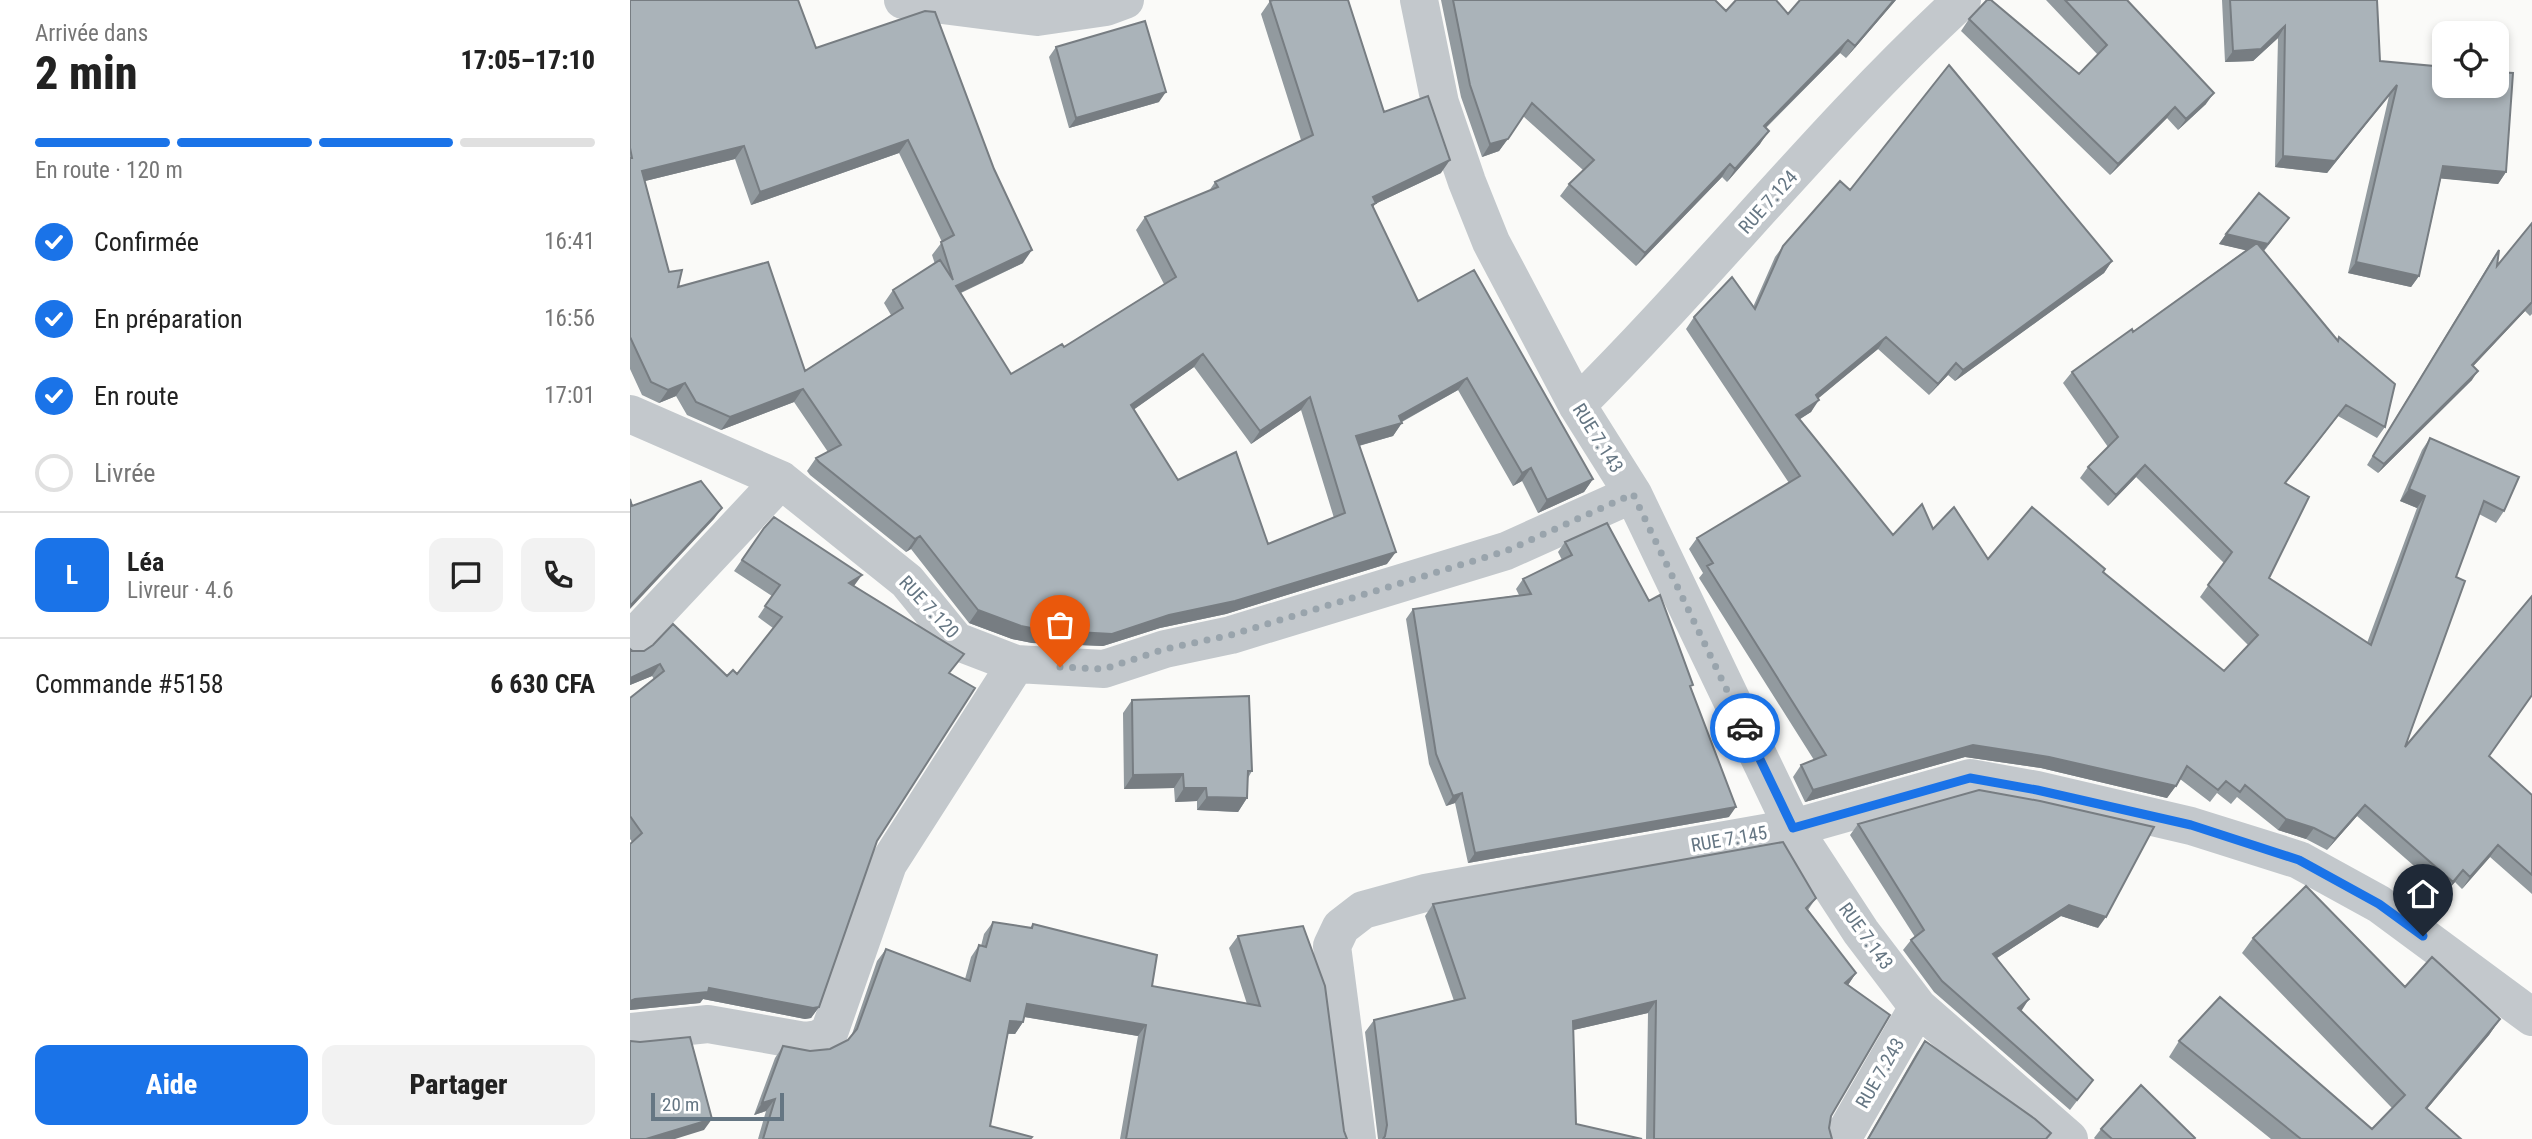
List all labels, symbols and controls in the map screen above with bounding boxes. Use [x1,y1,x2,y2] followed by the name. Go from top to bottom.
[35,20,148,47] text: Arrivée dans
[2432,21,2509,98] map controls
[2432,21,2509,98] button: locate
[461,45,595,75] text: 17:05–17:10
[35,46,138,100] text: 2 min
[35,157,183,184] text: En route · 120 m
[1734,166,1802,238] street label: RUE 7.124
[35,223,73,261] icon: check
[94,227,199,257] text: Confirmée
[544,228,595,255] text: 16:41
[35,300,73,338] icon: check
[94,304,243,334] text: En préparation
[544,305,595,332] text: 16:56
[35,377,73,415] icon: check
[94,381,179,411] text: En route
[544,382,595,409] text: 17:01
[1568,399,1628,477] street label: RUE 7.143
[94,458,156,488] text: Livrée
[429,538,503,612] button: chat
[521,538,595,612] button: phone
[127,547,164,577] text: Léa
[66,560,78,590] text: L
[894,571,964,643] street label: RUE 7.120
[127,577,234,604] text: Livreur · 4.6
[1030,595,1090,667] pin
[1041,606,1079,644] icon: bag
[35,669,224,699] text: Commande #5158
[490,669,595,699] text: 6 630 CFA
[1710,693,1780,763] courier
[1726,709,1764,747] icon: car
[1689,821,1769,857] street label: RUE 7.145
[2393,864,2453,936] pin
[2404,875,2442,913] icon: home
[1834,898,1898,974] street label: RUE 7.143
[1851,1034,1909,1112] street label: RUE 7.243
[35,1045,308,1125] button: Aide
[322,1045,595,1125] button: Partager
[651,1090,784,1122] scale bar
[662,1093,699,1116] text: 20 m

